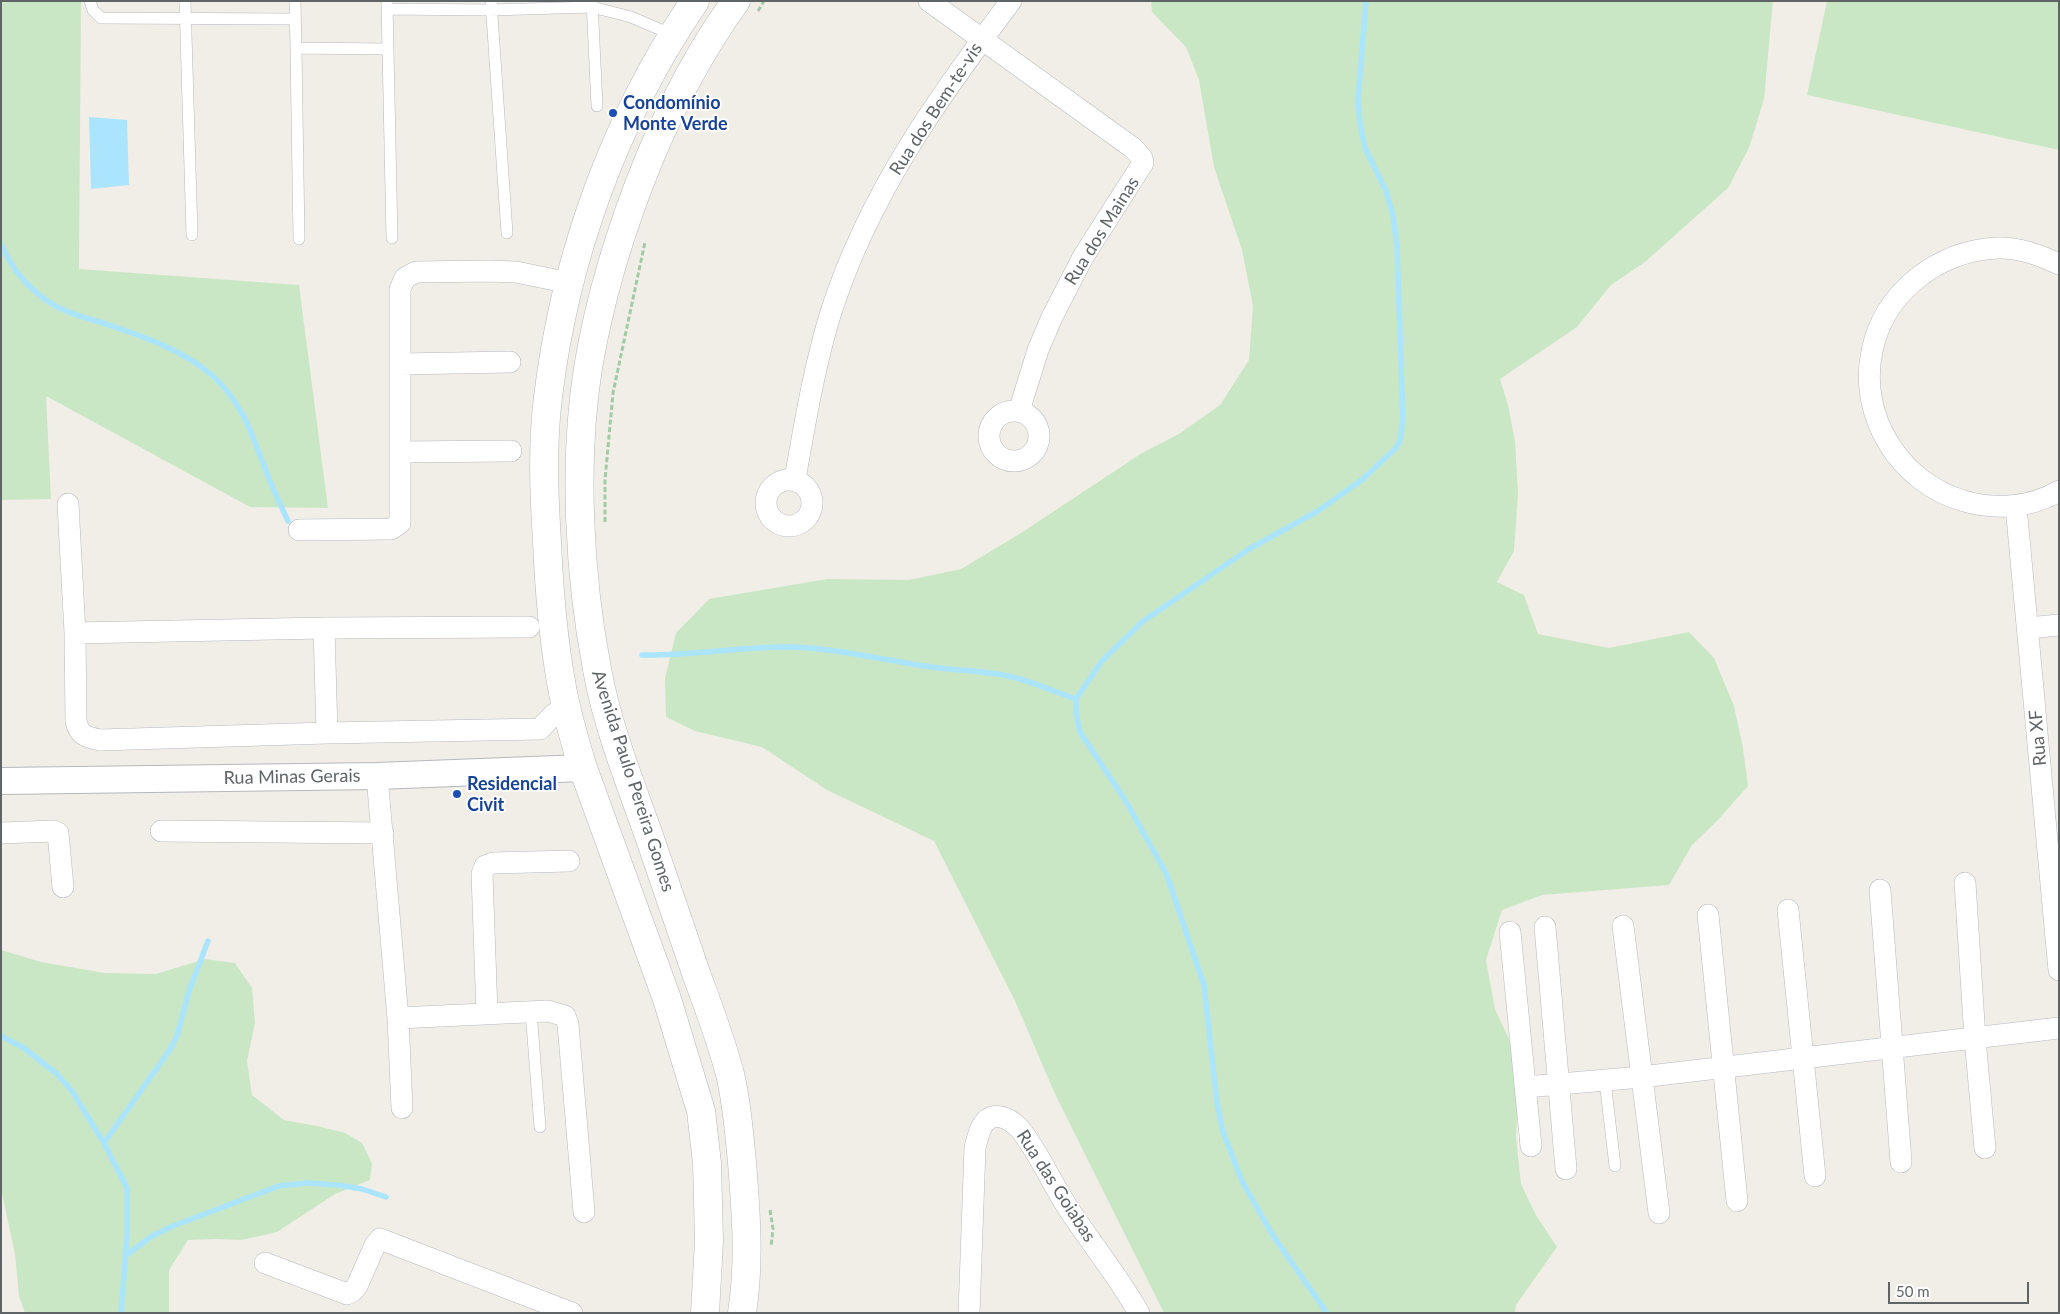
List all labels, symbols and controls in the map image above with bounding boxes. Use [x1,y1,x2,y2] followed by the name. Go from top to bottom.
[885,39,987,179] street label: Rua dos Bem-te-vis
[623,92,728,134] place label: Condomínio Monte Verde
[607,107,619,119] marker: Condomínio Monte Verde
[1060,173,1144,289] street label: Rua dos Mainas
[587,667,679,895] street label: Avenida Paulo Pereira Gomes
[2025,709,2051,767] street label: Rua XF
[223,765,361,789] street label: Rua Minas Gerais
[467,773,557,816] place label: Residencial Civit
[451,788,463,800] marker: Residencial Civit
[1012,1126,1100,1246] street label: Rua das Goiabas
[1890,1272,2031,1304] scale bar
[1896,1282,1930,1300] text: 50 m

